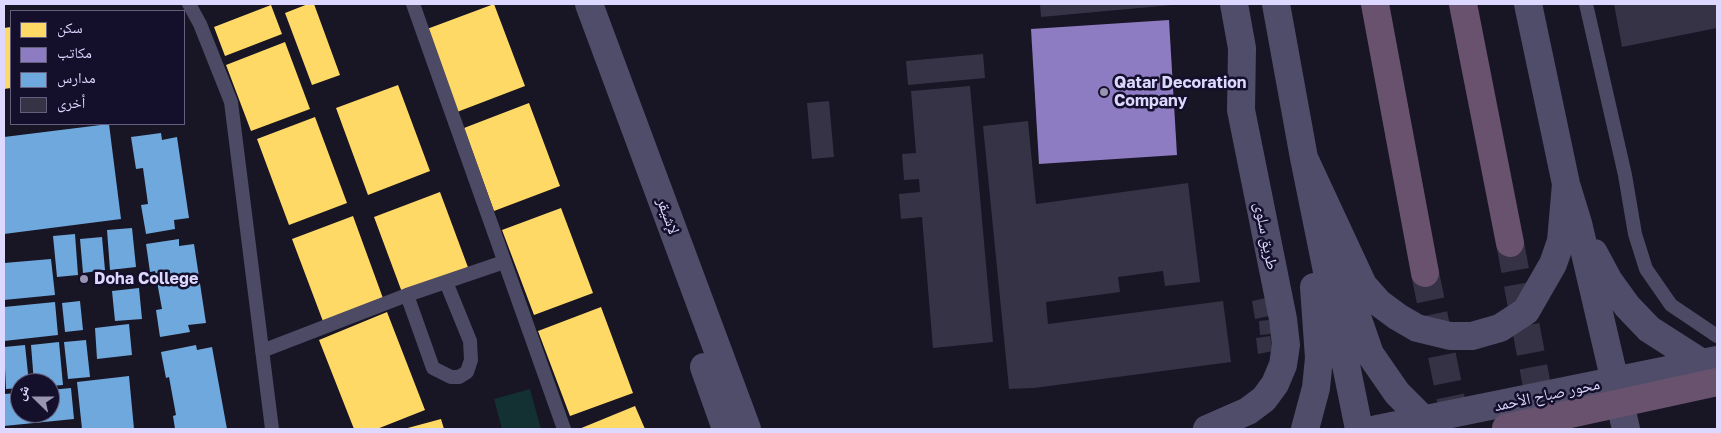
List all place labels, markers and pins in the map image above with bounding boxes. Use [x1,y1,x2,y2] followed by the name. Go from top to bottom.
[1114,73,1247,111] place label: Qatar Decoration Company
[1098,86,1110,98] marker: Qatar Decoration Company
[94,269,198,289] place label: Doha College
[78,273,90,285] marker: Doha College

